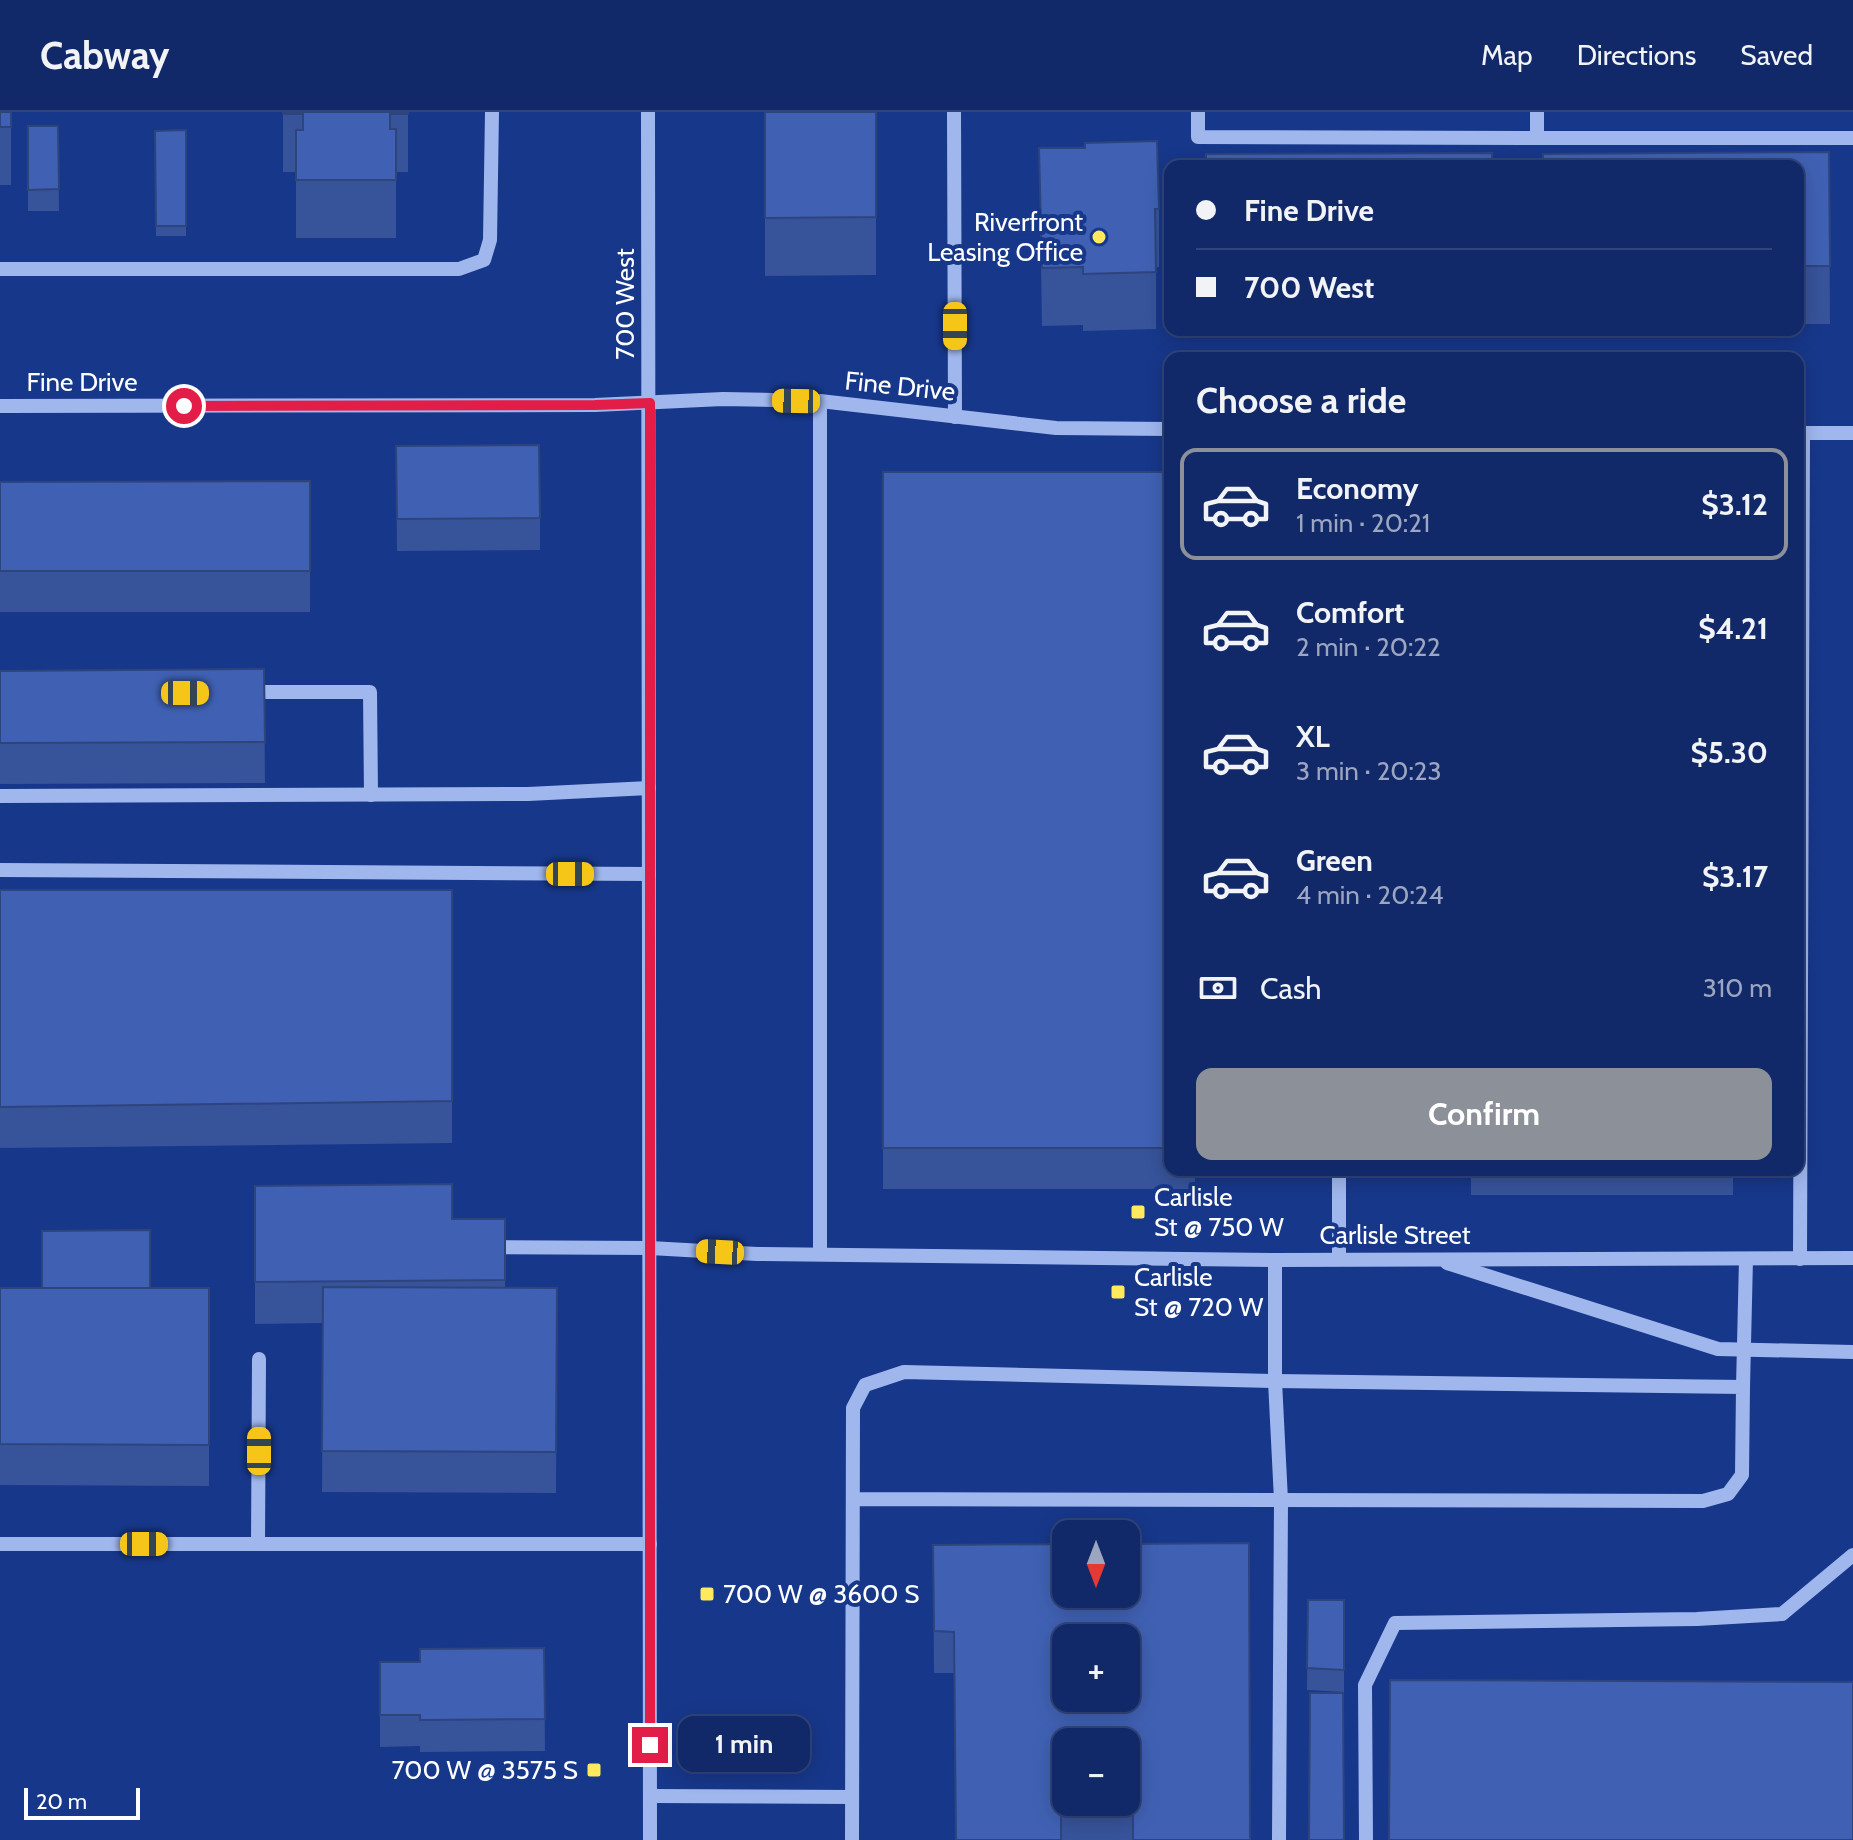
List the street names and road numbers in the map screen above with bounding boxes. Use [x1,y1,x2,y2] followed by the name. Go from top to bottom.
[609,248,641,360] street label: 700 West
[843,364,957,408] street label: Fine Drive
[27,366,137,398] street label: Fine Drive
[1319,1219,1471,1251] street label: Carlisle Street

